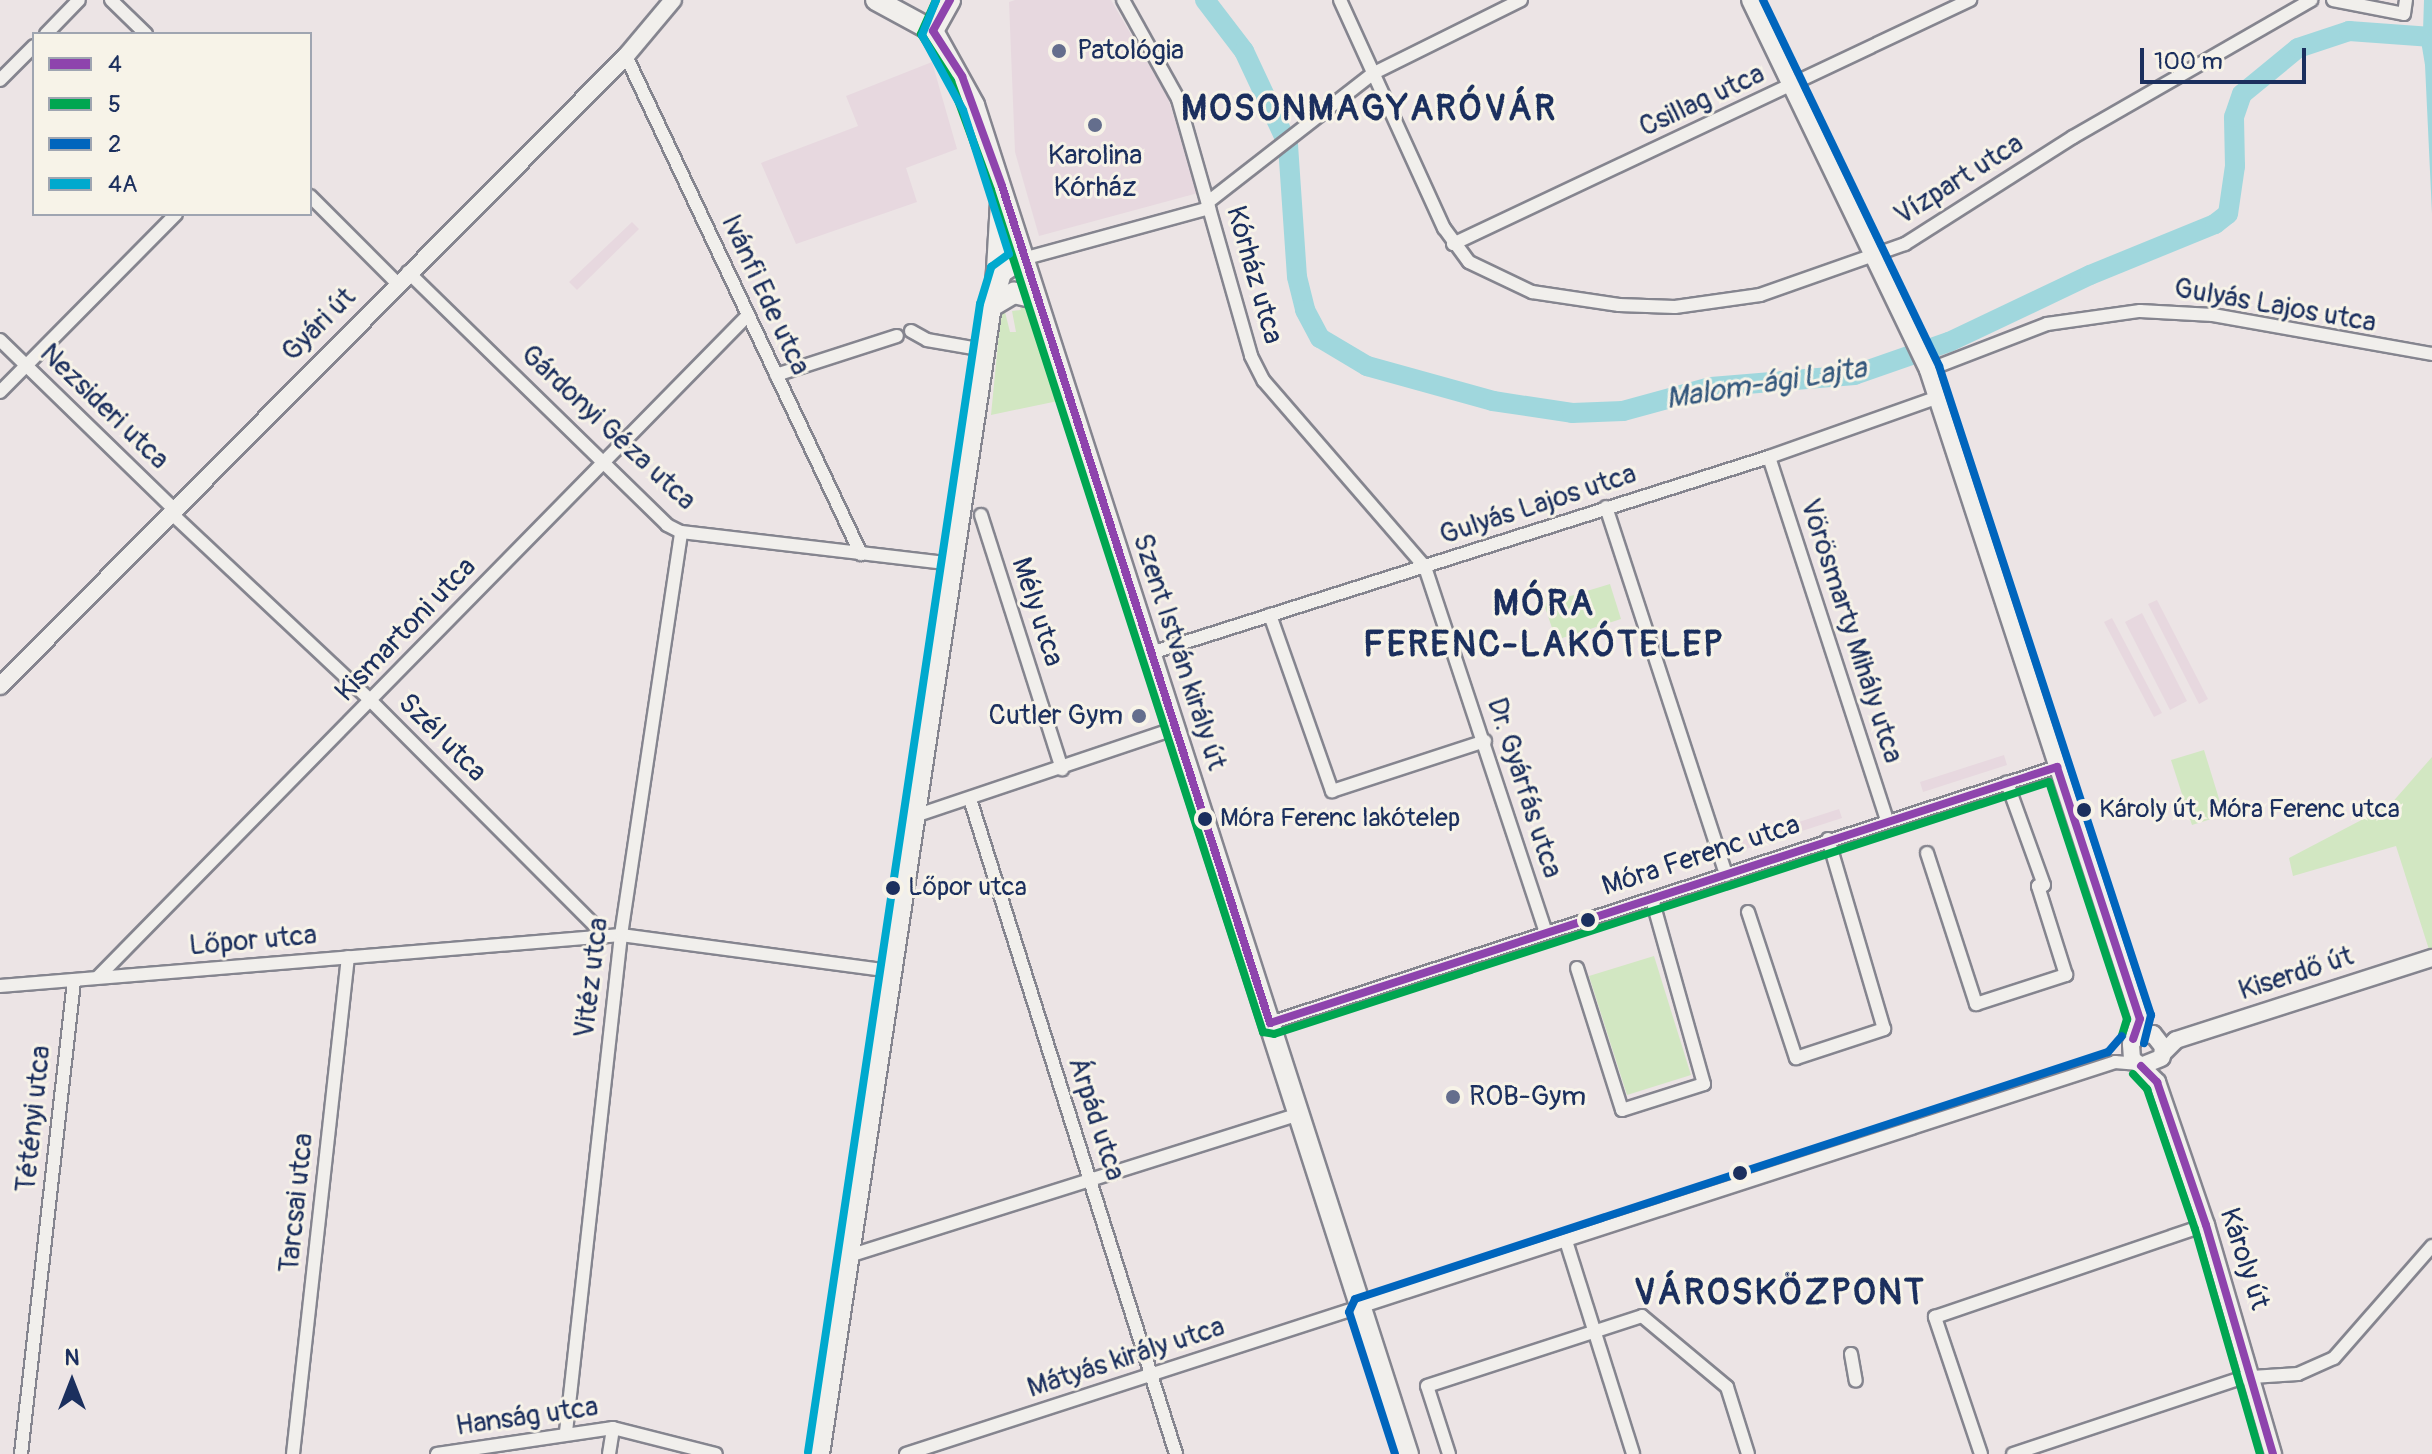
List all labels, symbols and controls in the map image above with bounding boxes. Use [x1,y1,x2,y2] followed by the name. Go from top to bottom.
[32,32,312,216] legend
[2144,32,2310,82] scale bar
[1077,34,1184,68] place label: Patológia
[1048,40,1070,62] marker: Patológia
[2154,47,2223,76] text: 100 m
[108,50,122,79] text: 4
[1634,57,1770,145] street label: Csillag utca
[1181,87,1557,131] district label: MOSONMAGYARÓVÁR
[108,90,121,119] text: 5
[1084,114,1106,136] marker: Karolina Kórház
[1888,127,2030,233] street label: Vízpart utca
[108,130,121,159] text: 2
[1048,139,1142,205] place label: Karolina Kórház
[108,170,138,199] text: 4A
[1218,202,1290,348] street label: Kórház utca
[713,210,817,380] street label: Ivánfi Ede utca
[2171,272,2379,340] street label: Gulyás Lajos utca
[275,281,363,369] street label: Gyári út
[33,337,175,477] street label: Nezsideri utca
[514,338,702,518] street label: Gárdonyi Géza utca
[1663,350,1869,418] water label: Malom-ági Lajta
[1436,457,1640,553] street label: Gulyás Lajos utca
[1792,495,1910,767] street label: Vörösmarty Mihály utca
[1125,530,1233,774] street label: Szent István király út
[329,551,483,709] street label: Kismartoni utca
[1004,553,1070,671] street label: Mély utca
[1363,581,1725,666] district label: MÓRA FERENC-LAKÓTELEP
[391,687,493,789] street label: Szél utca
[1479,694,1569,882] street label: Dr. Gyárfás utca
[988,699,1123,733] place label: Cutler Gym
[1130,707,1148,725] marker: Cutler Gym
[2099,794,2400,826] place label: Károly út, Móra Ferenc utca
[2076,802,2092,818] marker: Károly út, Móra Ferenc utca
[1220,803,1460,835] place label: Móra Ferenc lakótelep
[1598,808,1804,904] street label: Móra Ferenc utca
[1197,811,1213,827] marker: Móra Ferenc lakótelep
[908,872,1027,904] place label: Lőpor utca
[885,880,901,896] marker: Lőpor utca
[1580,912,1596,928] unlabelled marker
[568,916,616,1040] street label: Vitéz utca
[188,919,318,963] street label: Lőpor utca
[2234,940,2358,1008] street label: Kiserdő út
[10,1044,58,1194] street label: Tétényi utca
[1060,1053,1132,1185] street label: Árpád utca
[1469,1080,1586,1114] place label: ROB-Gym
[1444,1088,1462,1106] marker: ROB-Gym
[273,1131,321,1275] street label: Tarcsai utca
[1732,1165,1748,1181] unlabelled marker
[2212,1204,2276,1314] street label: Károly út
[1634,1271,1926,1315] district label: VÁROSKÖZPONT
[1023,1310,1229,1406] street label: Mátyás király utca
[32,1342,112,1422] north arrow
[65,1344,79,1372] text: N
[454,1390,600,1444] street label: Hanság utca

